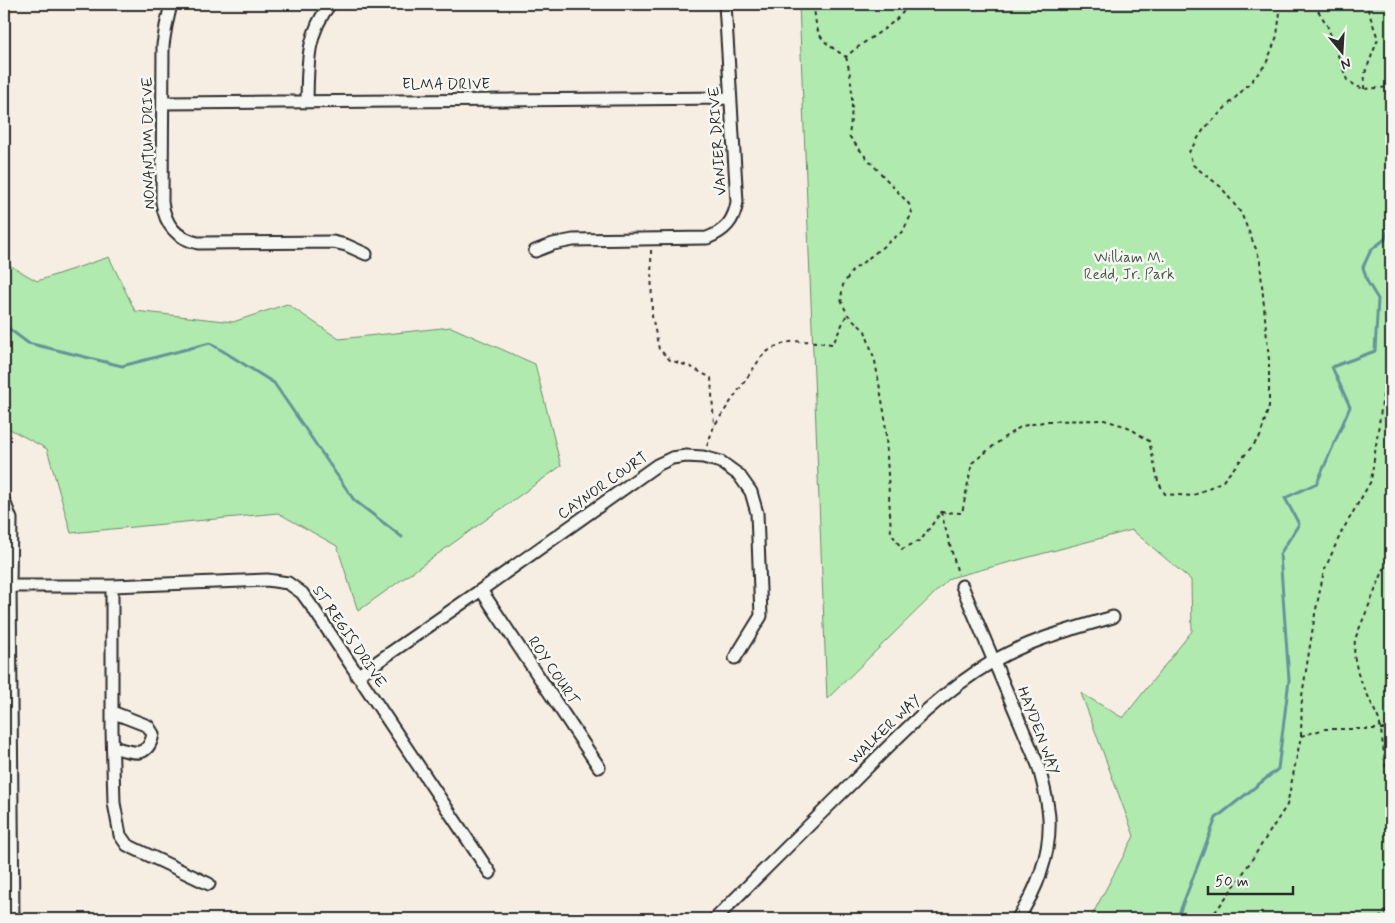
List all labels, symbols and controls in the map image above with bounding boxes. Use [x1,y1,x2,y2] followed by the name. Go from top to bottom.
[1318,28,1368,78] north arrow
[1338,53,1353,73] text: N
[402,75,490,95] street label: ELMA DRIVE
[138,76,160,210] street label: NONANTUM DRIVE
[704,85,732,196] street label: VANIER DRIVE
[1084,248,1174,285] park label: William M. Redd, Jr. Park
[554,447,652,525] street label: CAYNOR COURT
[307,582,391,692] street label: ST REGIS DRIVE
[523,633,584,710] street label: ROY COURT
[1012,684,1064,778] street label: HAYDEN WAY
[844,690,926,770] street label: WALKER WAY
[1208,863,1292,895] scale bar
[1215,872,1249,892] text: 50 m

